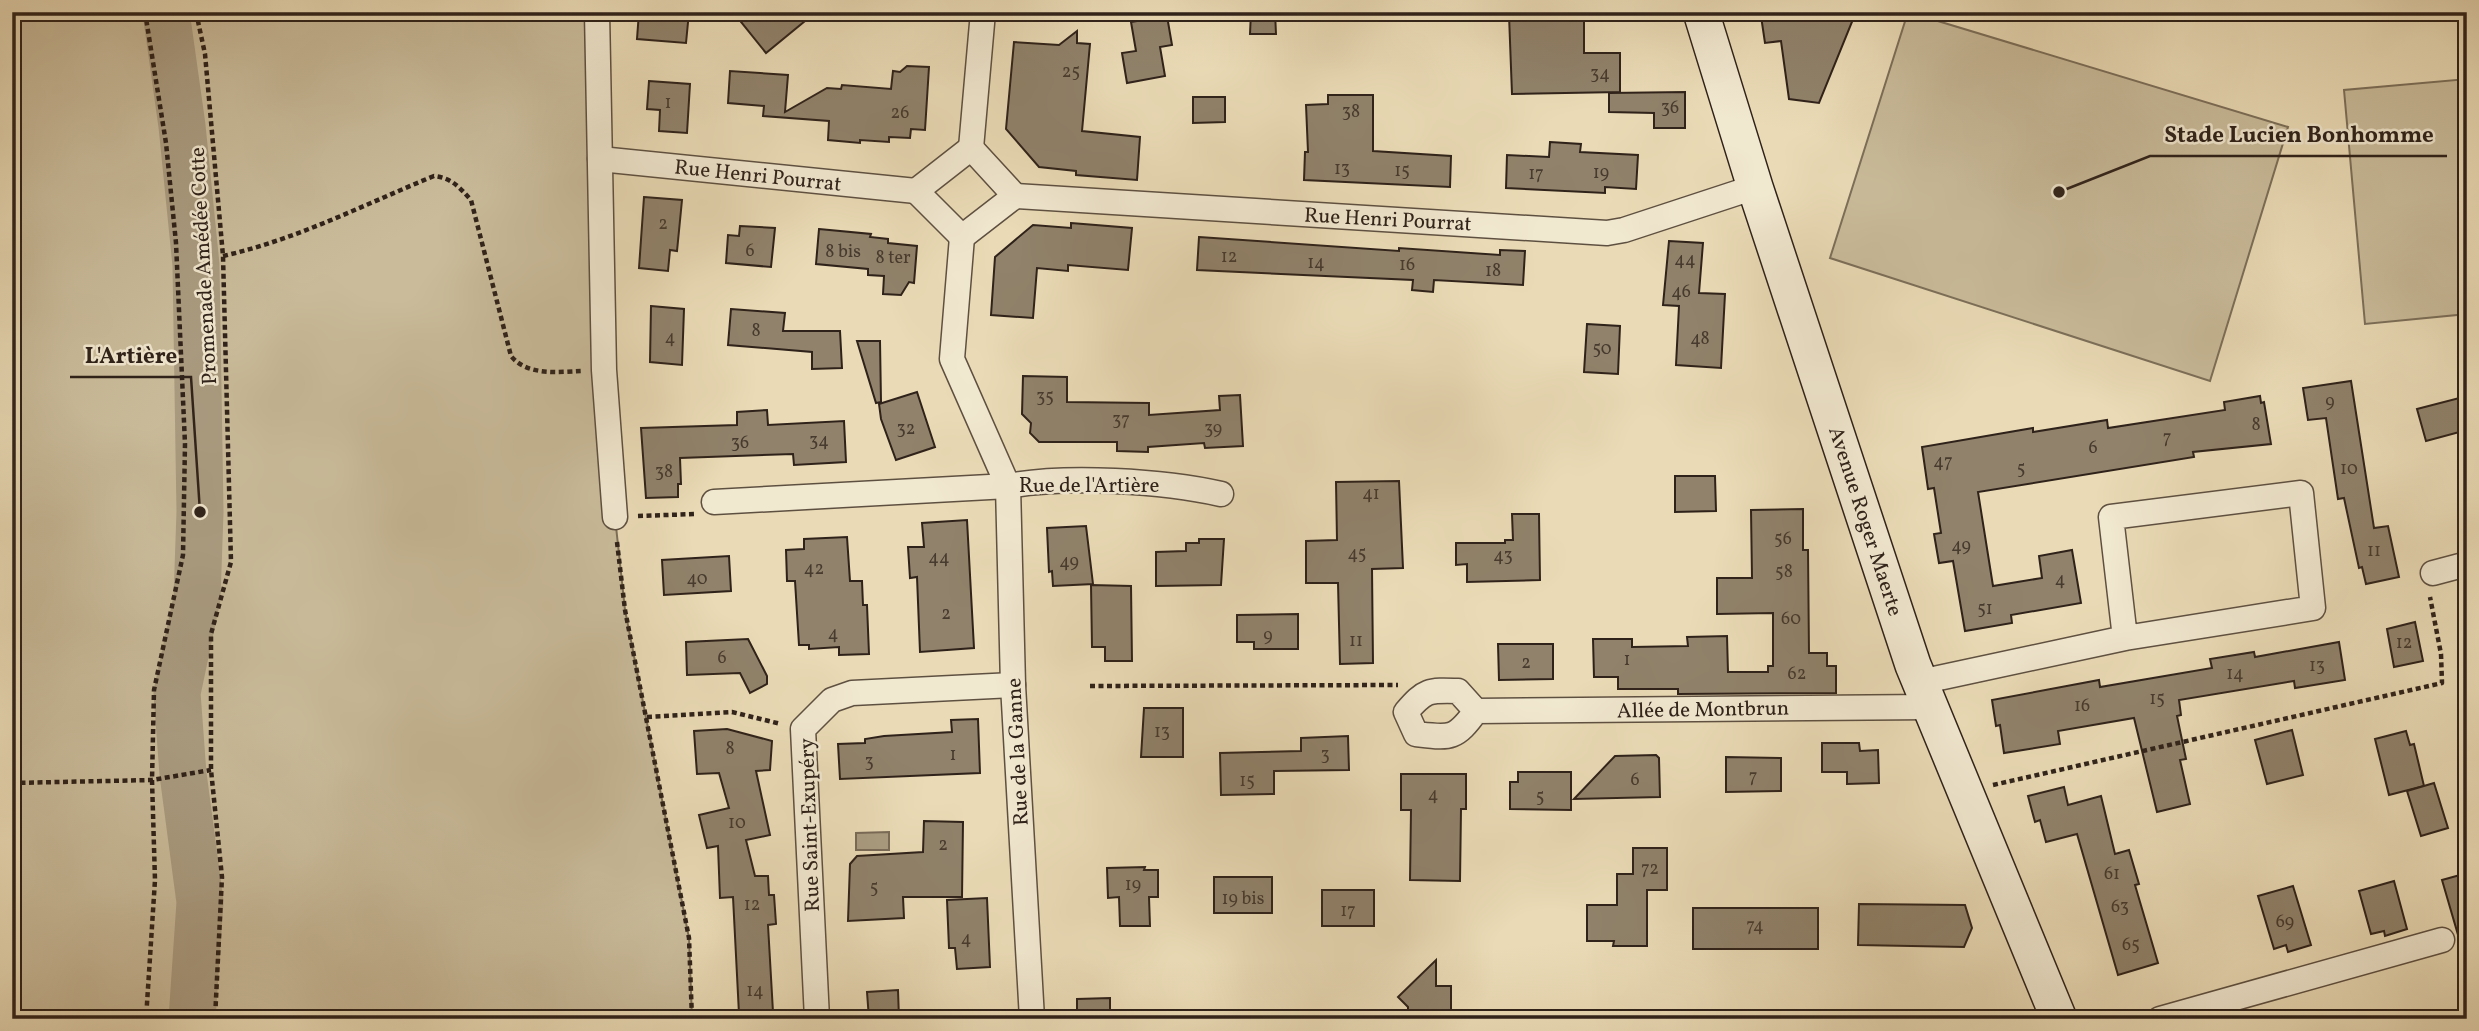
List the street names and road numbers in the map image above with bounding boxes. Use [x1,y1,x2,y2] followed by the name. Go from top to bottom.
[184,146,225,386] street label: Promenade Amédée Cotte
[673,153,843,200] street label: Rue Henri Pourrat
[1303,202,1473,239] street label: Rue Henri Pourrat
[1820,423,1909,620] street label: Avenue Roger Maerte
[1019,472,1159,501] street label: Rue de l'Artière
[1000,677,1037,827] street label: Rue de la Ganne
[1617,694,1789,727] street label: Allée de Montbrun
[793,737,828,912] street label: Rue Saint-Exupéry

